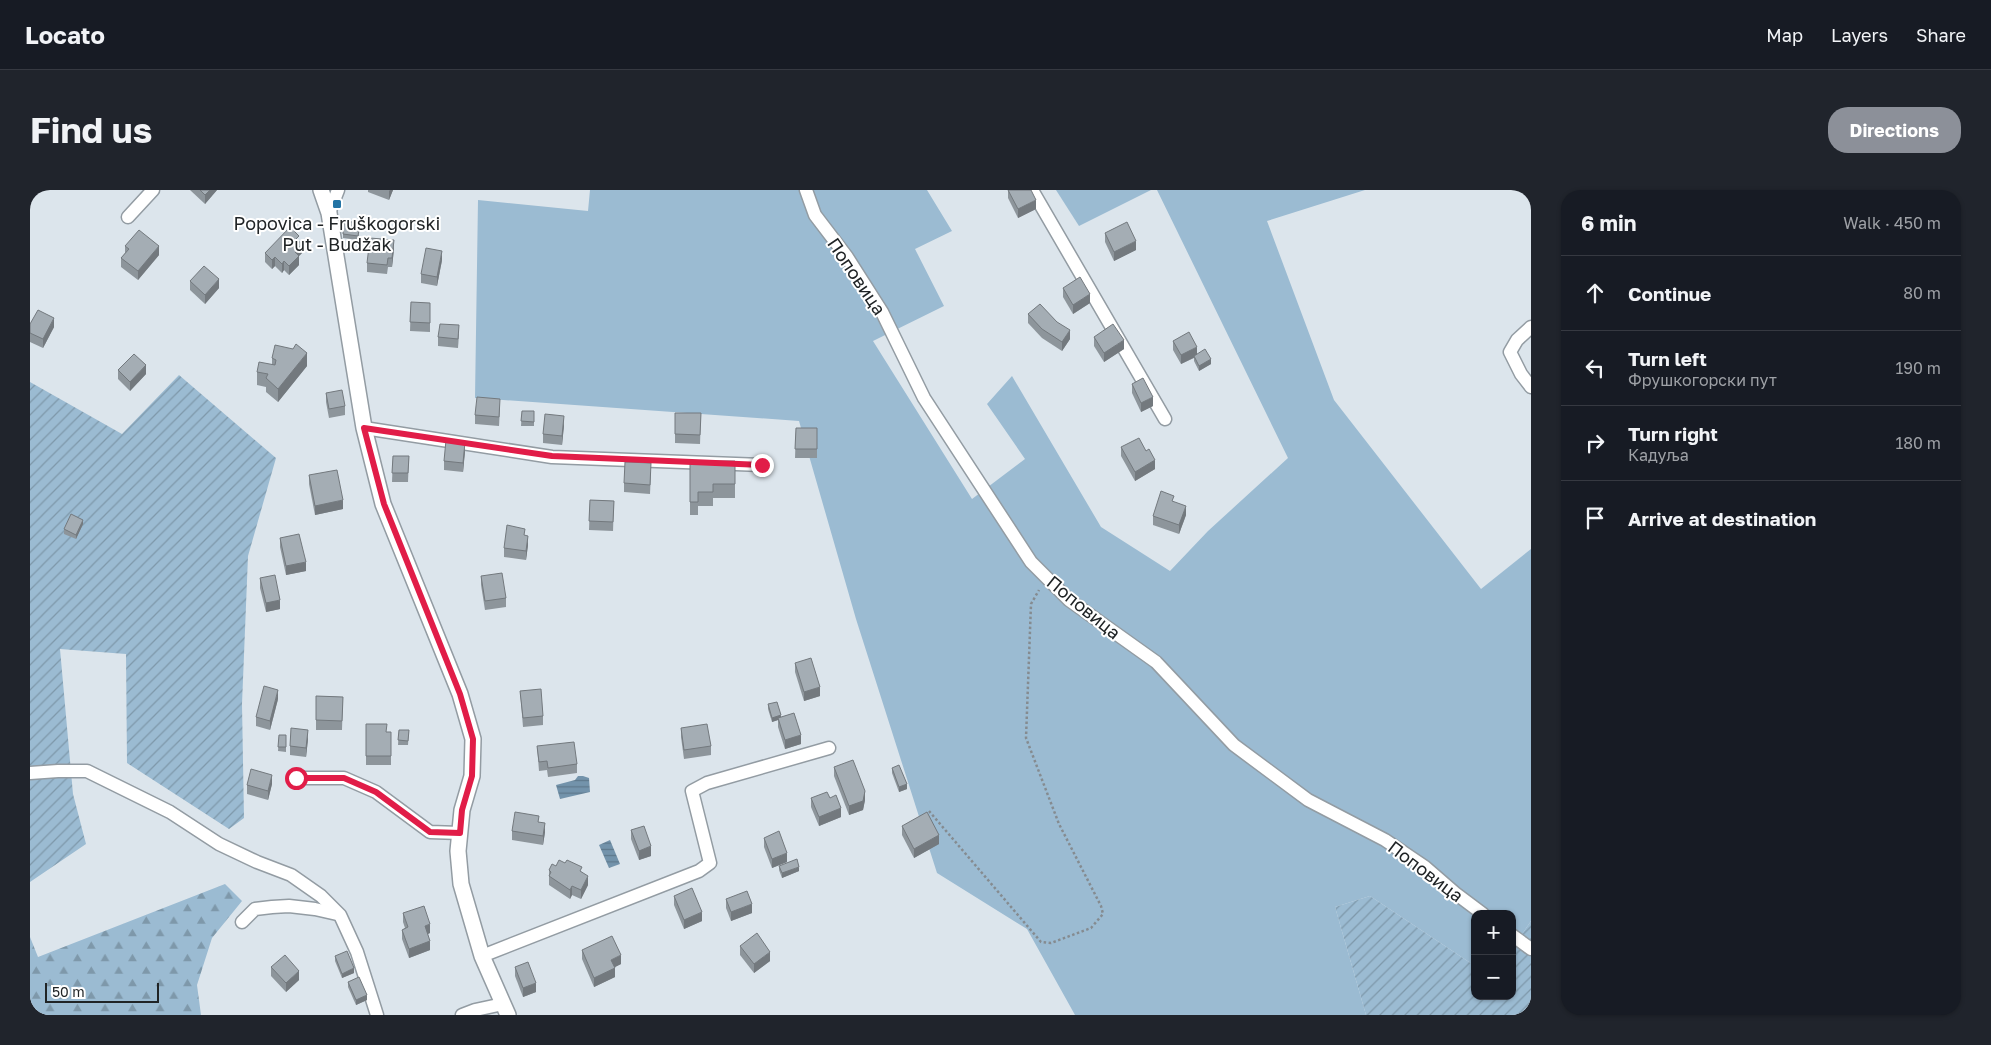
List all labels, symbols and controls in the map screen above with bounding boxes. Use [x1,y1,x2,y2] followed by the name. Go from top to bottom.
[25,20,105,49] text: Locato
[1766,24,1803,46] text: Map
[1831,24,1888,46] text: Layers
[1916,24,1966,46] text: Share
[1828,107,1961,153] button: Directions
[30,109,152,151] text: Find us
[331,198,343,210] marker: Popovica - Fruškogorski Put - Budžak
[1581,210,1636,236] text: 6 min
[234,212,440,255] place label: Popovica - Fruškogorski Put - Budžak
[1843,213,1941,233] text: Walk · 450 m
[823,233,891,319] street label: Поповица
[1581,279,1609,307] icon: ahead
[1628,282,1711,305] text: Continue
[1903,283,1941,303] text: 80 m
[1628,347,1707,370] text: Turn left
[1581,354,1609,382] icon: left
[1895,358,1941,378] text: 190 m
[1628,370,1777,390] text: Фрушкогорски пут
[1628,422,1718,445] text: Turn right
[1581,429,1609,457] icon: right
[1895,433,1941,453] text: 180 m
[1628,445,1689,465] text: Кадуља
[751,454,774,477] route end
[1581,504,1609,532] icon: arrive
[1628,507,1816,530] text: Arrive at destination
[1043,571,1125,643] street label: Поповица
[285,767,308,790] route start
[1384,836,1468,906] street label: Поповица
[1471,910,1516,1000] map controls
[1471,910,1516,955] button: +
[1471,955,1516,1000] button: −
[45,980,159,1003] scale bar
[52,983,85,1000] text: 50 m

